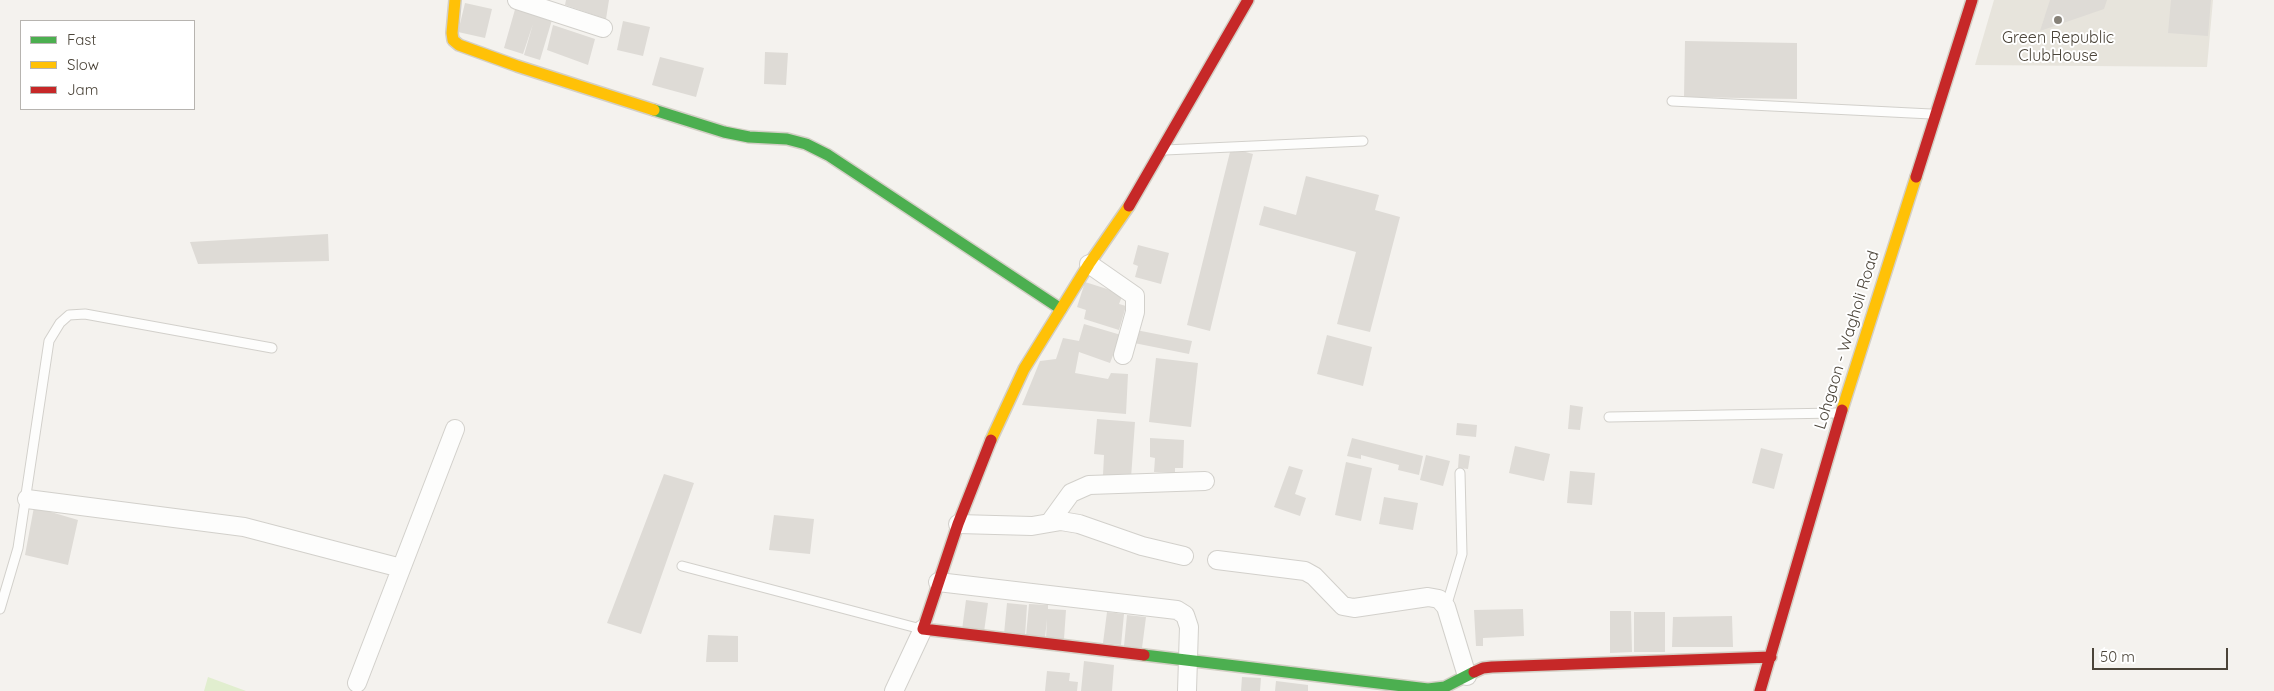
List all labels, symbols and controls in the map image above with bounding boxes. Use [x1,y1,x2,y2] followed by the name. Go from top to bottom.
[2052,14,2064,26] marker: Green Republic ClubHouse
[20,20,195,110] legend
[2002,28,2114,66] place label: Green Republic ClubHouse
[67,30,96,49] text: Fast
[67,55,99,74] text: Slow
[67,80,98,99] text: Jam
[1811,248,1883,432] street label: Lohgaon - Wagholi Road
[2094,638,2230,670] scale bar
[2100,647,2135,666] text: 50 m

